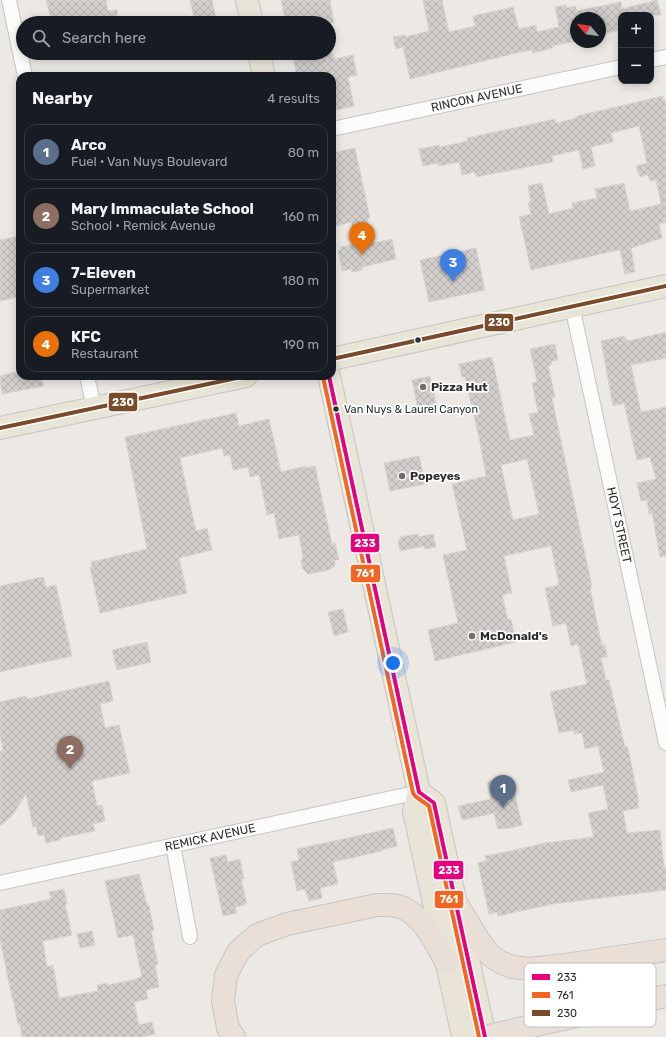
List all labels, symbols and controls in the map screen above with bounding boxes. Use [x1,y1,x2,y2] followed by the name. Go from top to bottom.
[570,12,606,48] north arrow
[618,12,654,84] map controls
[618,12,654,48] button: +
[16,16,336,60] search box
[30,27,52,49] icon: search
[62,29,146,47] text: Search here
[618,48,654,84] button: −
[430,81,524,115] street label: RINCON AVENUE
[32,88,93,108] text: Nearby
[267,91,320,106] text: 4 results
[71,136,107,154] text: Arco
[43,145,49,160] text: 1
[288,145,319,160] text: 80 m
[71,154,228,169] text: Fuel · Van Nuys Boulevard
[71,200,254,218] text: Mary Immaculate School
[42,209,50,224] text: 2
[283,209,319,224] text: 160 m
[71,218,215,233] text: School · Remick Avenue
[349,222,375,255] pin: 4
[440,249,466,282] pin: 3
[71,264,136,282] text: 7-Eleven
[42,273,50,288] text: 3
[282,273,319,288] text: 180 m
[71,282,149,297] text: Supermarket
[484,313,514,332] line badge: 230
[488,316,510,329] text: 230
[71,328,101,346] text: KFC
[413,335,423,345] unlabelled marker
[42,337,50,352] text: 4
[283,337,319,352] text: 190 m
[71,346,138,361] text: Restaurant
[431,380,488,394] place label: Pizza Hut
[418,382,428,392] marker: Pizza Hut
[108,392,138,412] line badge: 230
[112,396,134,409] text: 230
[344,403,478,416] place label: Van Nuys & Laurel Canyon
[331,404,341,414] marker: Van Nuys & Laurel Canyon
[410,469,461,483] place label: Popeyes
[397,471,407,481] marker: Popeyes
[604,486,634,564] street label: HOYT STREET
[350,533,380,553] line badge: 233
[354,537,376,550] text: 233
[350,564,381,583] line badge: 761
[356,567,374,580] text: 761
[480,629,548,643] place label: McDonald's
[467,631,477,641] marker: McDonald's
[383,653,403,673] your location
[57,736,83,769] pin: 2
[490,775,516,808] pin: 1
[163,821,257,854] street label: REMICK AVENUE
[433,860,464,880] line badge: 233
[438,864,460,877] text: 233
[434,890,464,909] line badge: 761
[440,893,458,906] text: 761
[524,963,656,1027] legend
[557,971,577,984] text: 233
[557,989,573,1002] text: 761
[557,1007,577,1020] text: 230

